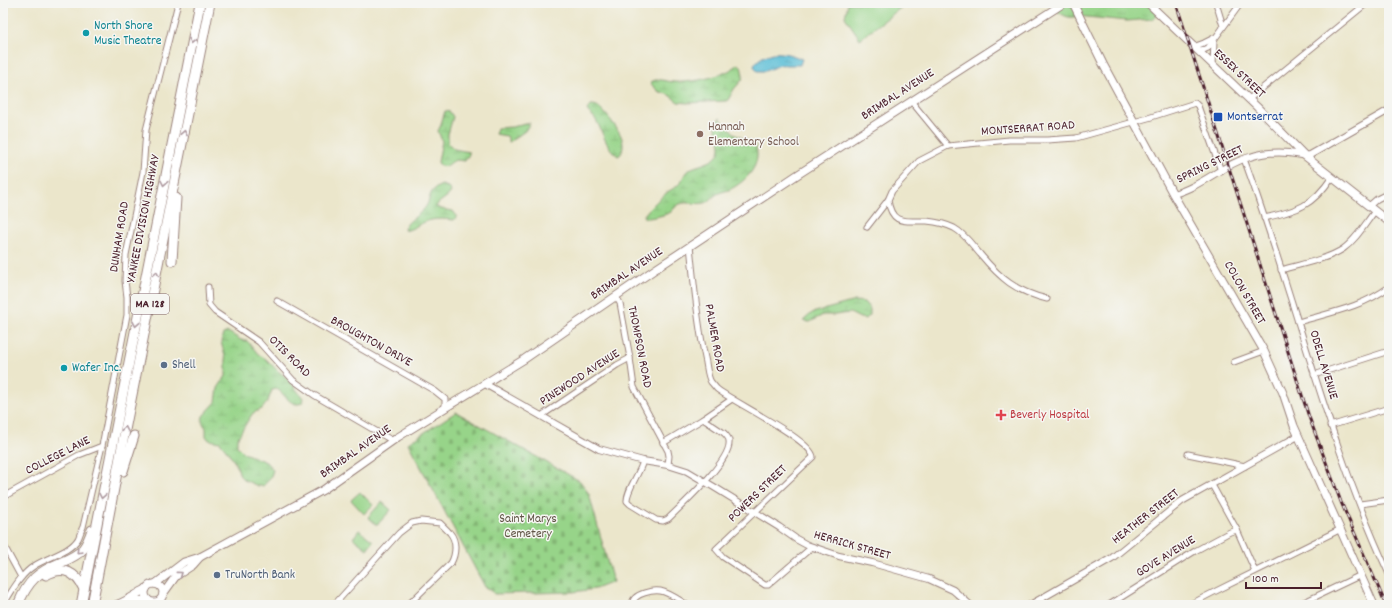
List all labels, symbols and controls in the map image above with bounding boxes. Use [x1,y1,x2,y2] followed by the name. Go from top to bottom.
[94,17,162,51] place label: North Shore Music Theatre
[81,28,91,38] marker: North Shore Music Theatre
[188,38,197,44] one-way arrow
[1209,45,1269,103] street label: ESSEX STREET
[858,64,938,126] street label: BRIMBAL AVENUE
[1227,108,1283,127] place label: Montserrat
[1212,111,1224,123] marker: Montserrat
[981,116,1076,142] street label: MONTSERRAT ROAD
[708,118,799,152] place label: Hannah Elementary School
[695,129,705,139] marker: Hannah Elementary School
[179,130,187,136] one-way arrow
[1173,141,1247,189] street label: SPRING STREET
[122,152,166,285] street label: YANKEE DIVISION HIGHWAY
[160,179,169,186] one-way arrow
[105,200,135,274] street label: DUNHAM ROAD
[587,243,667,305] street label: BRIMBAL AVENUE
[1218,258,1270,328] street label: COLON STREET
[151,271,160,277] one-way arrow
[131,294,169,314] road number: MA 128
[699,302,729,374] street label: PALMER ROAD
[622,304,656,390] street label: THOMPSON ROAD
[327,312,415,372] street label: BROUGHTON DRIVE
[133,321,141,327] one-way arrow
[1303,328,1343,402] street label: ODELL AVENUE
[264,332,315,383] street label: OTIS ROAD
[536,345,624,411] street label: PINEWOOD AVENUE
[172,356,196,375] place label: Shell
[72,359,121,378] place label: Wafer Inc.
[159,360,169,370] marker: Shell
[59,363,69,373] marker: Wafer Inc.
[1010,406,1089,425] place label: Beverly Hospital
[995,409,1007,421] marker: Beverly Hospital
[316,420,396,484] street label: BRIMBAL AVENUE
[121,426,129,432] one-way arrow
[22,431,94,480] street label: COLLEGE LANE
[724,461,792,527] street label: POWERS STREET
[1108,485,1184,549] street label: HEATHER STREET
[99,493,107,499] one-way arrow
[499,510,557,544] park label: Saint Marys Cemetery
[811,526,893,566] street label: HERRICK STREET
[1133,531,1200,583] street label: GOVE AVENUE
[77,546,84,554] one-way arrow
[1246,564,1321,590] scale bar
[225,566,295,585] place label: TruNorth Bank
[212,570,222,580] marker: TruNorth Bank
[176,571,183,579] one-way arrow
[1252,571,1279,588] text: 100 m

